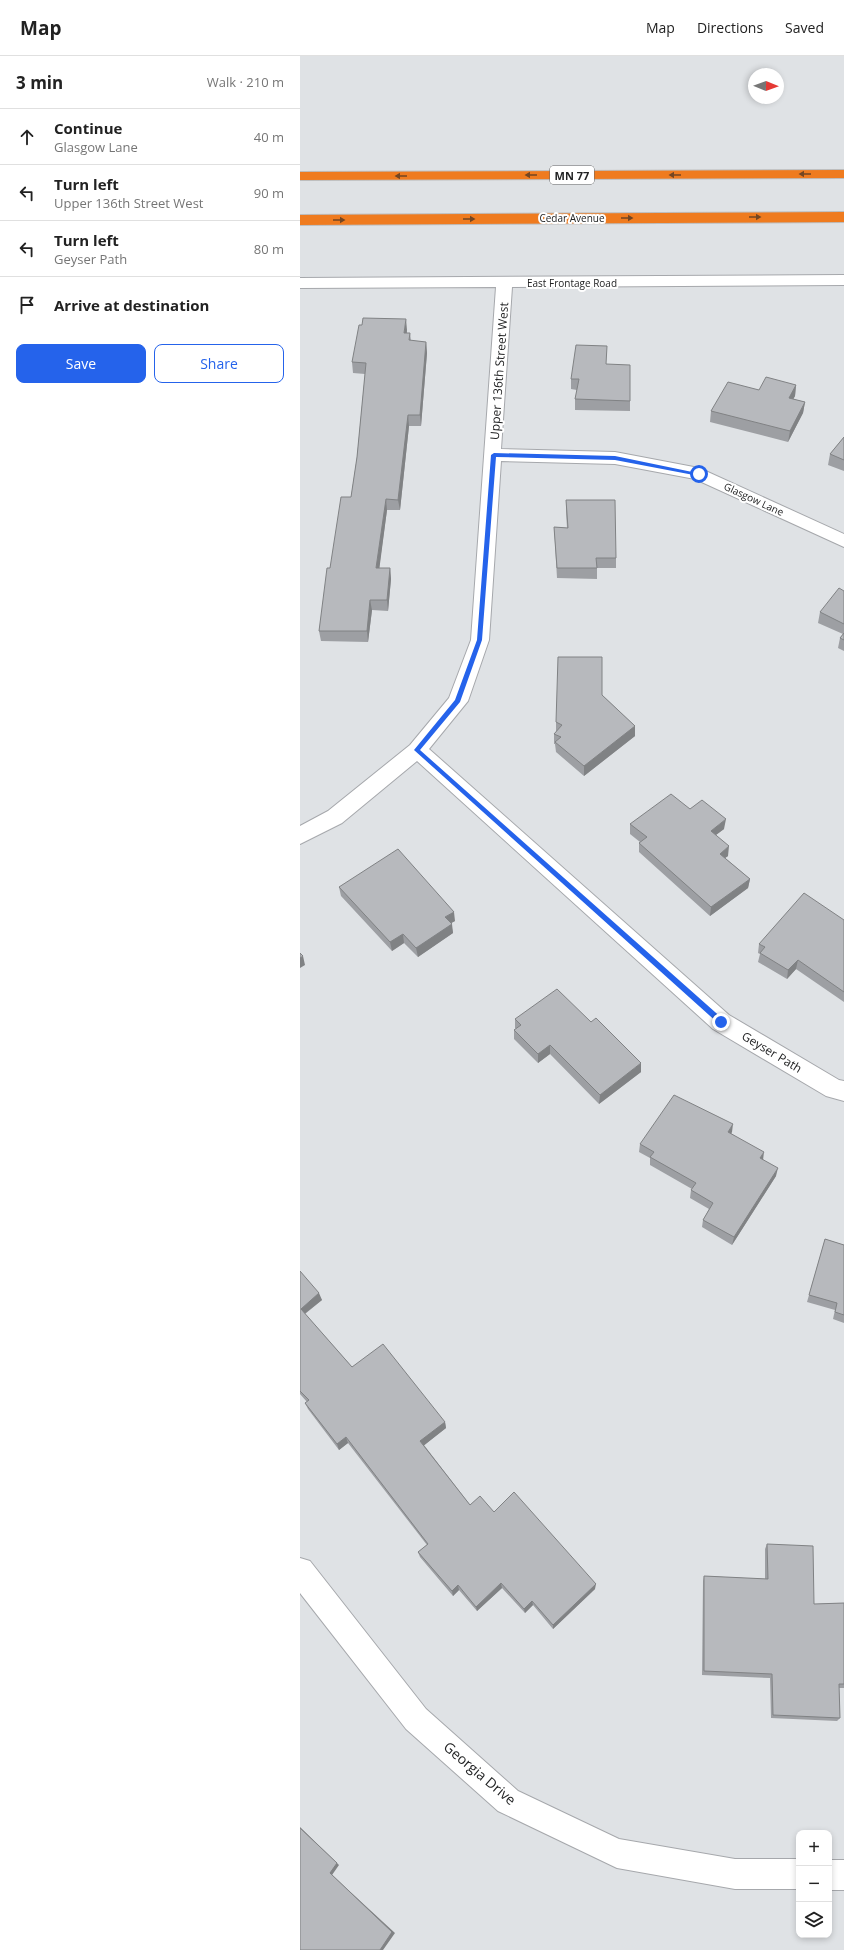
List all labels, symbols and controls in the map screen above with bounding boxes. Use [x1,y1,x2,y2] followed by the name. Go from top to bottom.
[20,15,61,41] text: Map
[646,18,675,37] text: Map
[697,18,763,37] text: Directions
[785,18,824,37] text: Saved
[748,68,784,104] north arrow
[16,71,63,94] text: 3 min
[207,73,284,91] text: Walk · 210 m
[54,118,122,138] text: Continue
[16,126,38,148] icon: ahead
[254,128,284,146] text: 40 m
[54,138,138,156] text: Glasgow Lane
[550,166,594,184] road number: MN 77
[798,171,811,177] one-way arrow
[524,172,537,178] one-way arrow
[668,172,681,178] one-way arrow
[394,173,407,179] one-way arrow
[54,174,119,194] text: Turn left
[16,182,38,204] icon: left
[254,184,284,202] text: 90 m
[54,194,203,212] text: Upper 136th Street West
[539,211,605,225] street label: Cedar Avenue
[749,214,762,220] one-way arrow
[621,215,634,221] one-way arrow
[463,216,476,222] one-way arrow
[333,217,346,223] one-way arrow
[54,230,119,250] text: Turn left
[16,238,38,260] icon: left
[254,240,284,258] text: 80 m
[54,250,127,268] text: Geyser Path
[527,276,617,290] street label: East Frontage Road
[16,294,38,316] icon: arrive
[54,295,209,315] text: Arrive at destination
[486,302,512,440] street label: Upper 136th Street West
[16,344,146,383] button: Save
[154,344,284,383] button: Share
[690,465,708,483] route start
[722,479,787,519] street label: Glasgow Lane
[712,1013,730,1031] route end
[739,1027,805,1077] street label: Geyser Path
[440,1737,520,1809] street label: Georgia Drive
[796,1830,832,1938] map controls
[796,1830,832,1866] button: +
[796,1866,832,1902] button: −
[796,1902,832,1938] button: layers

